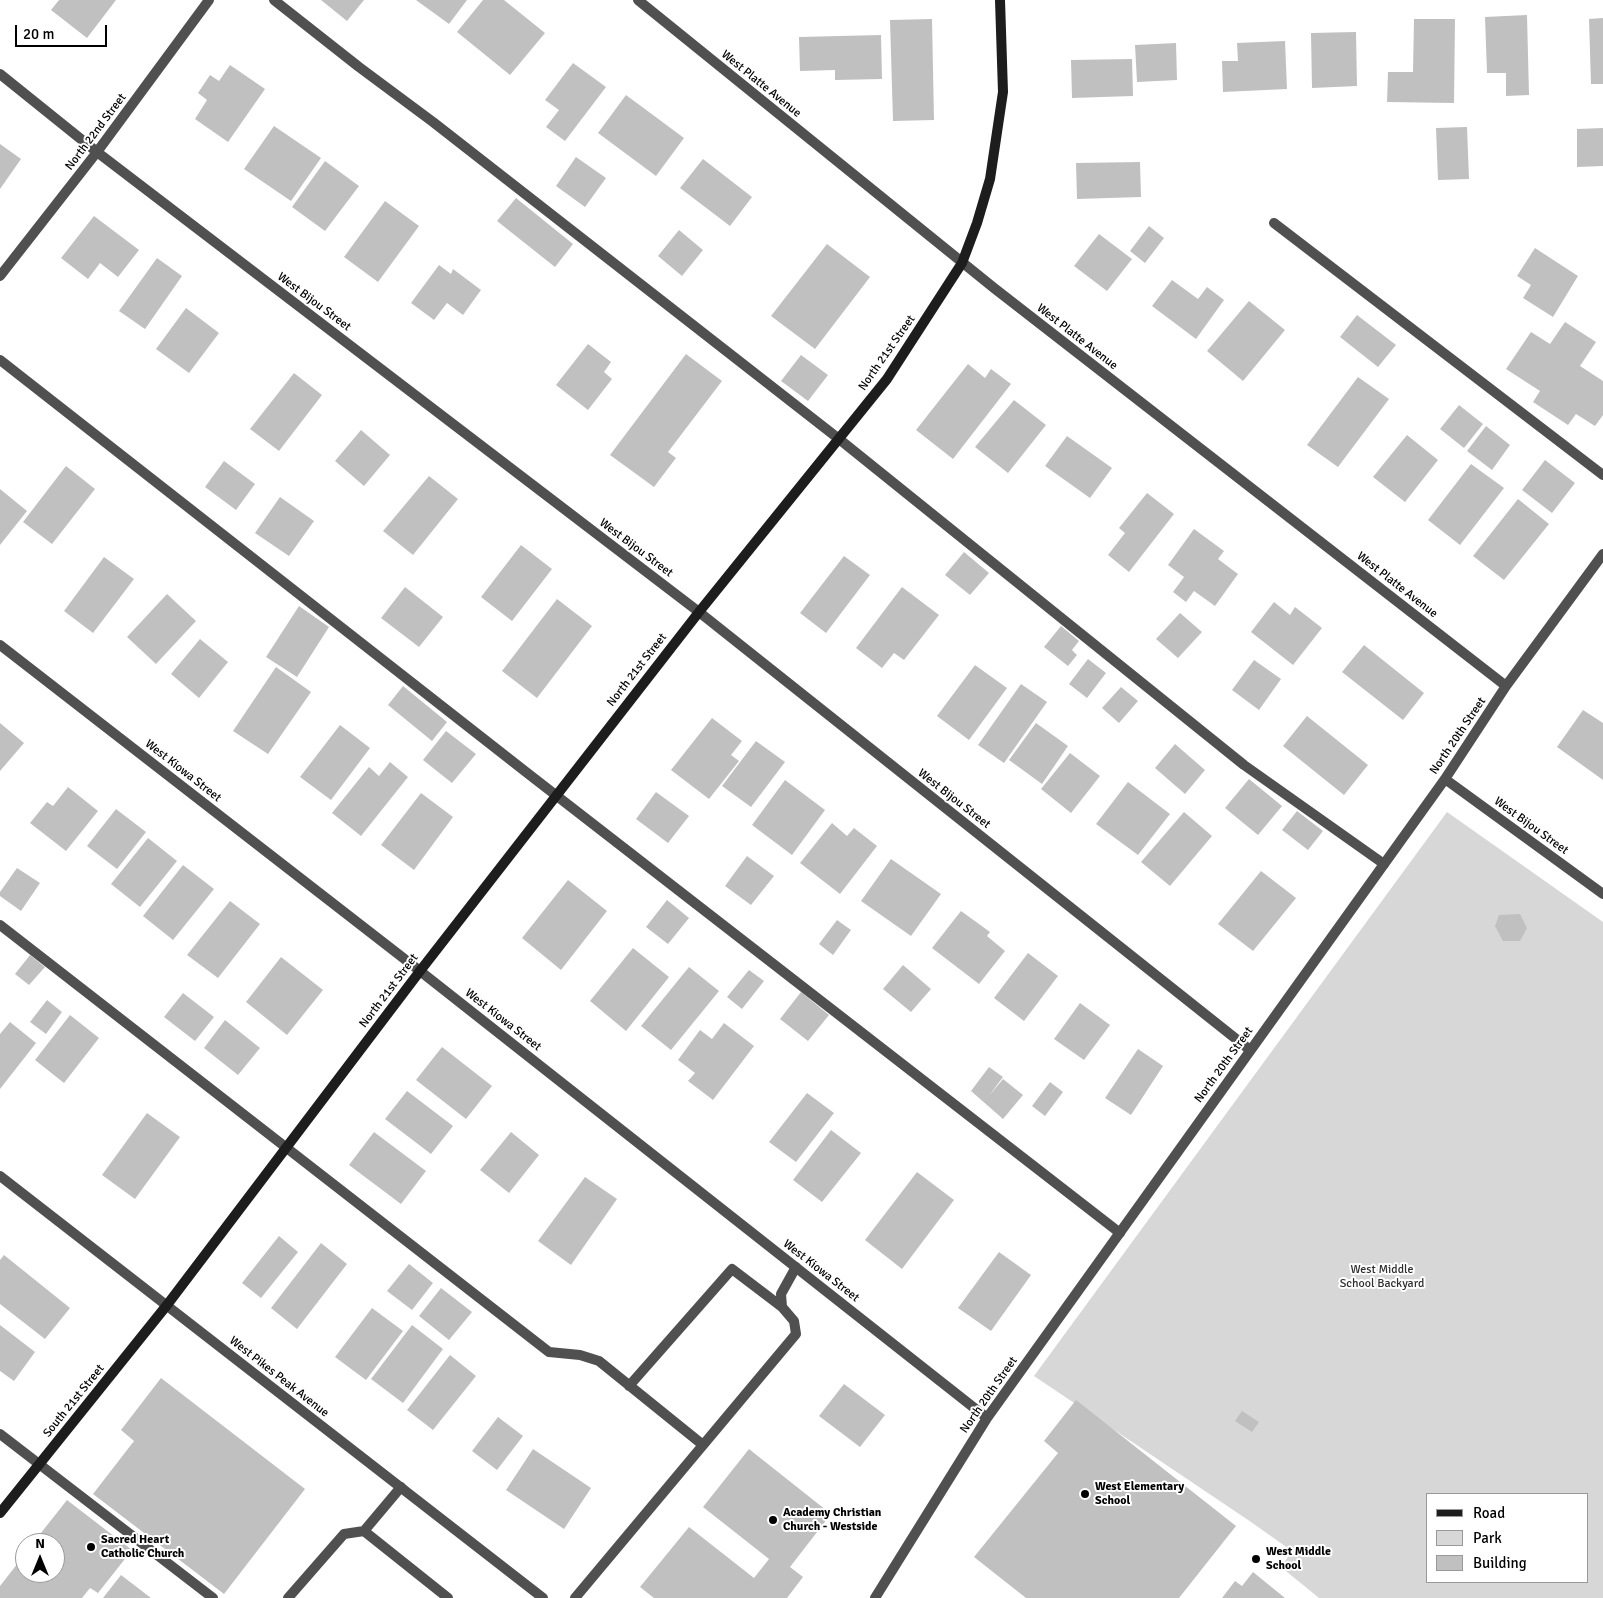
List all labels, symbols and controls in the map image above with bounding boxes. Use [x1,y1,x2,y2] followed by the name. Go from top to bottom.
[18,15,110,47] scale bar
[23,25,54,43] text: 20 m
[718,47,804,121] street label: West Platte Avenue
[63,91,129,173] street label: North 22nd Street
[274,270,354,334] street label: West Bijou Street
[1034,301,1120,373] street label: West Platte Avenue
[856,313,918,393] street label: North 21st Street
[596,516,676,580] street label: West Bijou Street
[1354,549,1440,621] street label: West Platte Avenue
[604,631,670,709] street label: North 21st Street
[1427,695,1489,777] street label: North 20th Street
[142,737,224,805] street label: West Kiowa Street
[915,766,993,832] street label: West Bijou Street
[1491,794,1571,858] street label: West Bijou Street
[357,951,421,1031] street label: North 21st Street
[462,986,544,1054] street label: West Kiowa Street
[1192,1024,1256,1106] street label: North 20th Street
[780,1237,862,1305] street label: West Kiowa Street
[1340,1263,1424,1291] park label: West Middle School Backyard
[226,1334,332,1420] street label: West Pikes Peak Avenue
[957,1354,1021,1436] street label: North 20th Street
[40,1362,108,1440] street label: South 21st Street
[1095,1480,1184,1508] place label: West Elementary School
[1079,1488,1091,1500] marker: West Elementary School
[1426,1493,1588,1583] legend
[1473,1504,1505,1522] text: Road
[783,1506,881,1534] place label: Academy Christian Church - Westside
[767,1514,779,1526] marker: Academy Christian Church - Westside
[1473,1529,1502,1547] text: Park
[15,1533,65,1583] north arrow
[101,1533,184,1561] place label: Sacred Heart Catholic Church
[35,1535,45,1552] text: N
[85,1541,97,1553] marker: Sacred Heart Catholic Church
[1266,1545,1331,1573] place label: West Middle School
[1250,1553,1262,1565] marker: West Middle School
[1473,1554,1527,1572] text: Building

